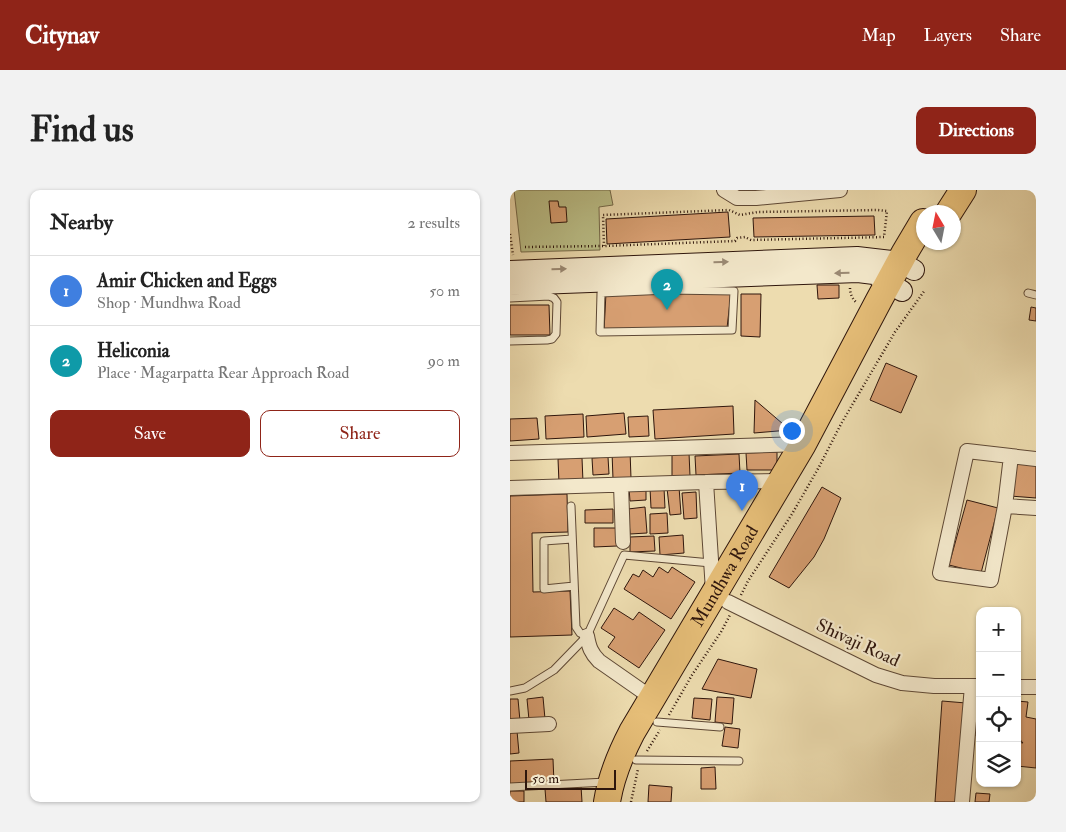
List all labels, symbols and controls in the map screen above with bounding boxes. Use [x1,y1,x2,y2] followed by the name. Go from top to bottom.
[25,20,99,51] text: Citynav
[862,24,896,47] text: Map
[924,24,972,47] text: Layers
[1000,24,1041,47] text: Share
[916,107,1036,154] button: Directions
[30,108,134,152] text: Find us
[916,205,961,250] north arrow
[50,209,113,236] text: Nearby
[407,213,460,233] text: 2 results
[713,258,729,266] one-way arrow
[551,265,567,273] one-way arrow
[97,269,277,293] text: Amir Chicken and Eggs
[651,269,683,310] pin: 2
[834,269,850,277] one-way arrow
[63,281,69,301] text: 1
[429,281,460,301] text: 50 m
[97,293,241,313] text: Shop · Mundhwa Road
[97,339,170,363] text: Heliconia
[62,351,70,371] text: 2
[428,351,460,371] text: 90 m
[97,363,349,383] text: Place · Magarpatta Rear Approach Road
[50,410,250,457] button: Save
[260,410,460,457] button: Share
[779,418,805,444] your location
[726,470,758,511] pin: 1
[686,521,764,631] street label: Mundhwa Road
[976,607,1021,787] map controls
[976,607,1021,652] button: +
[813,614,904,672] street label: Shivaji Road
[976,652,1021,697] button: −
[976,697,1021,742] button: locate
[976,742,1021,787] button: layers
[525,767,616,790] scale bar
[532,770,559,787] text: 50 m

